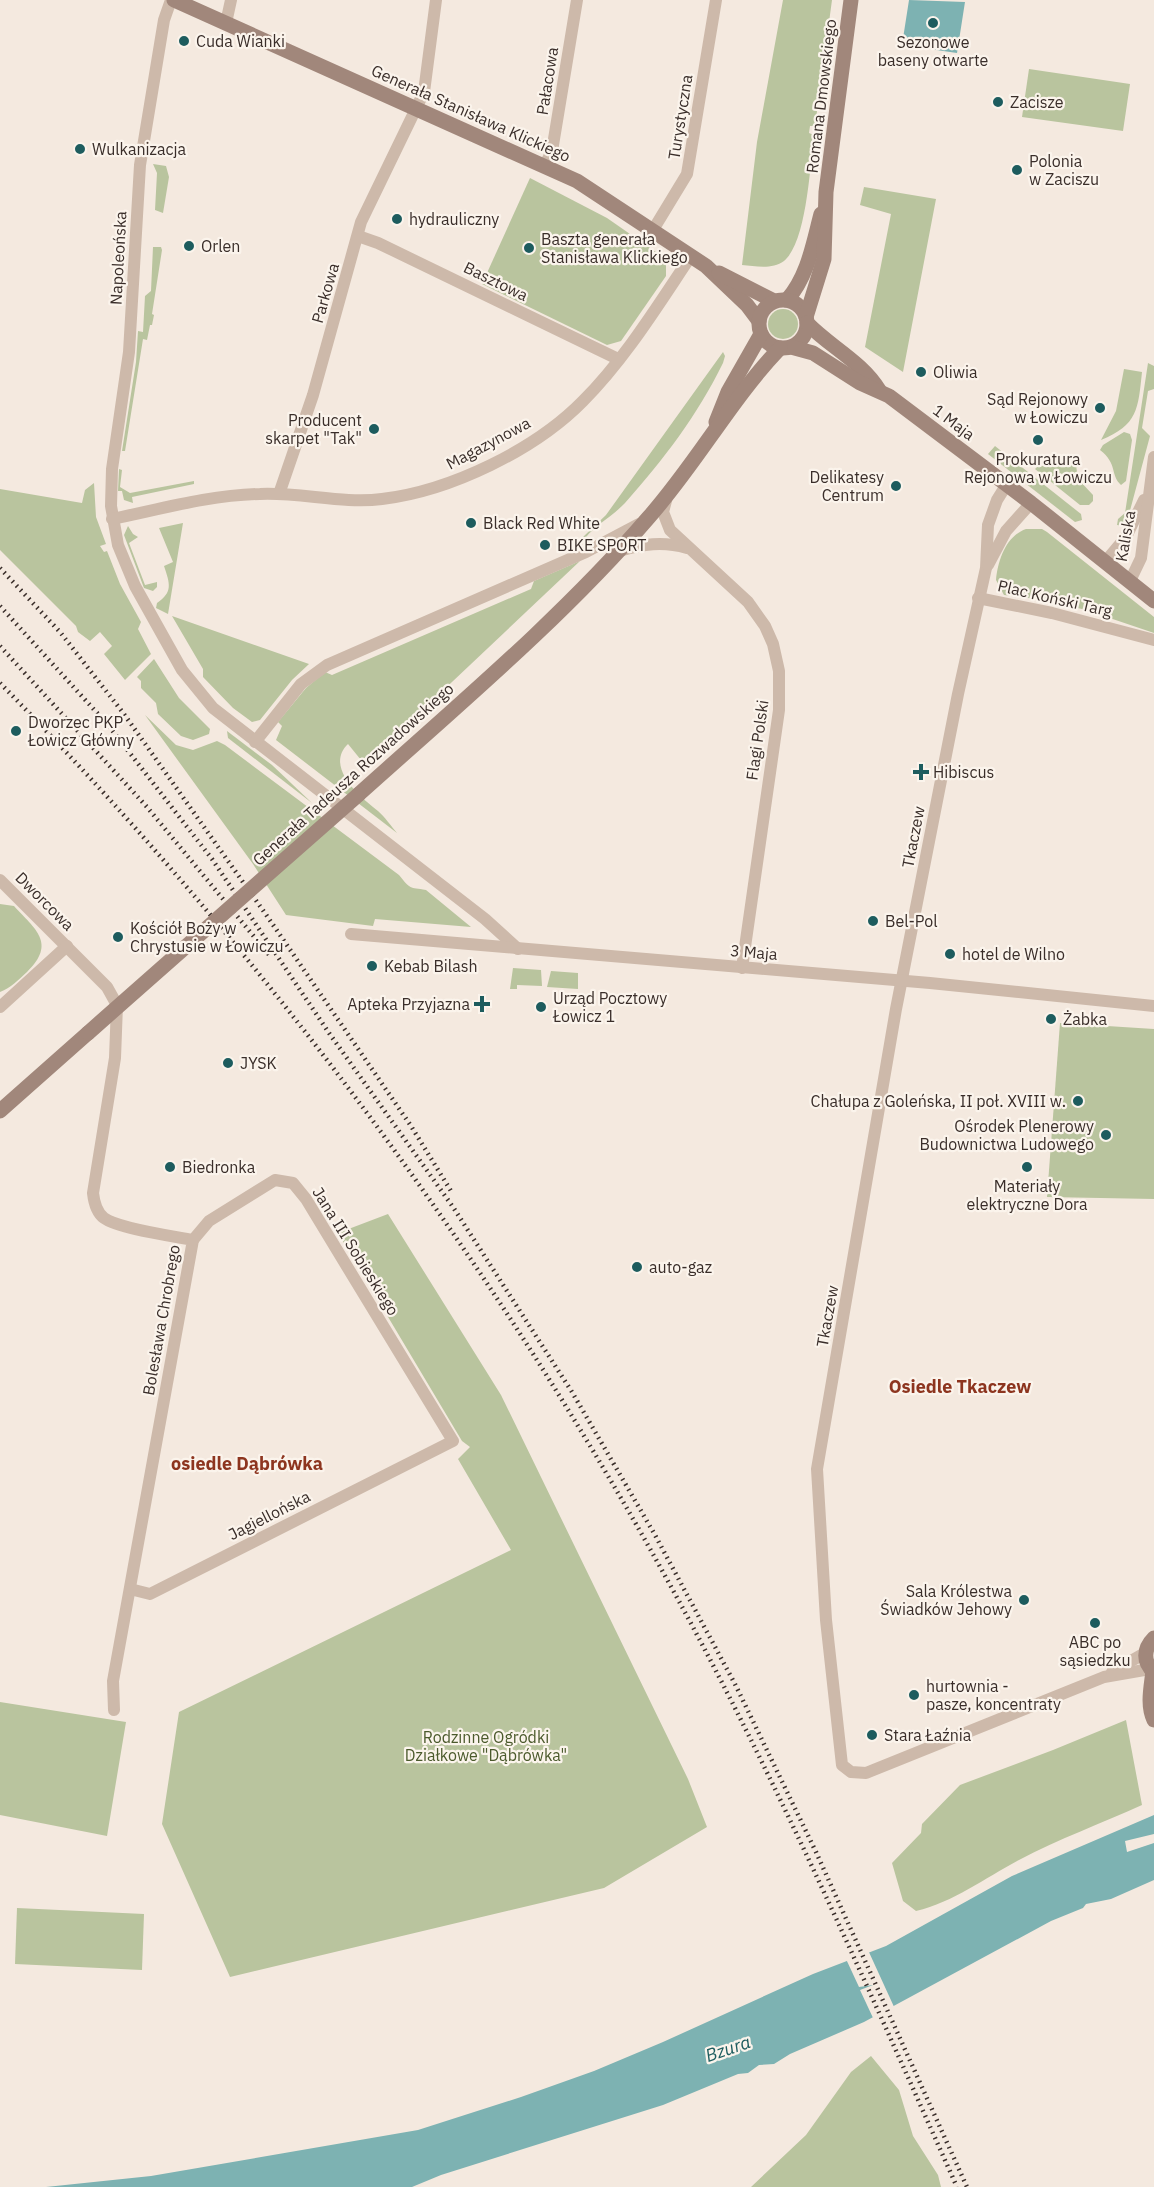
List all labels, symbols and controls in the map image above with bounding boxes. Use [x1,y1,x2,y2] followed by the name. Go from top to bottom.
[926,16,940,30] marker: Sezonowe baseny otwarte
[802,18,840,174] street label: Romana Dmowskiego
[196,31,285,51] place label: Cuda Wianki
[878,32,989,70] place label: Sezonowe baseny otwarte
[177,34,191,48] marker: Cuda Wianki
[532,45,562,116] street label: Pałacowa
[368,60,574,166] street label: Generała Stanisława Klickiego
[663,73,697,161] street label: Turystyczna
[1010,92,1064,112] place label: Zacisze
[991,95,1005,109] marker: Zacisze
[92,139,187,159] place label: Wulkanizacja
[73,142,87,156] marker: Wulkanizacja
[1029,151,1099,189] place label: Polonia w Zaciszu
[1010,163,1024,177] marker: Polonia w Zaciszu
[409,209,499,229] place label: hydrauliczny
[106,210,130,305] street label: Napoleońska
[390,212,404,226] marker: hydrauliczny
[541,229,688,267] place label: Baszta generała Stanisława Klickiego
[201,236,240,256] place label: Orlen
[182,239,196,253] marker: Orlen
[522,241,536,255] marker: Baszta generała Stanisława Klickiego
[461,257,532,305] street label: Basztowa
[307,260,343,325] street label: Parkowa
[933,362,978,382] place label: Oliwia
[914,365,928,379] marker: Oliwia
[987,389,1088,427] place label: Sąd Rejonowy w Łowiczu
[929,400,979,445] street label: 1 Maja
[1093,401,1107,415] marker: Sąd Rejonowy w Łowiczu
[265,410,362,448] place label: Producent skarpet "Tak"
[442,412,534,474] street label: Magazynowa
[367,422,381,436] marker: Producent skarpet "Tak"
[1031,433,1045,447] marker: Prokuratura Rejonowa w Łowiczu
[964,449,1112,487] place label: Prokuratura Rejonowa w Łowiczu
[809,467,884,505] place label: Delikatesy Centrum
[889,479,903,493] marker: Delikatesy Centrum
[1111,508,1139,563] street label: Kaliska
[483,513,600,533] place label: Black Red White
[464,516,478,530] marker: Black Red White
[557,535,646,555] place label: BIKE SPORT
[538,538,552,552] marker: BIKE SPORT
[996,575,1115,621] street label: Plac Koński Targ
[248,678,458,870] street label: Generała Tadeusza Rozwadowskiego
[741,699,773,781] street label: Flagi Polski
[27,712,134,750] place label: Dworzec PKP Łowicz Główny
[9,724,23,738] marker: Dworzec PKP Łowicz Główny
[933,762,994,782] place label: Hibiscus
[914,765,928,779] marker: Hibiscus
[897,804,929,870] street label: Tkaczew
[11,867,79,935] street label: Dworcowa
[885,911,938,931] place label: Bel-Pol
[866,914,880,928] marker: Bel-Pol
[130,918,283,956] place label: Kościół Boży w Chrystusie w Łowiczu
[111,930,125,944] marker: Kościół Boży w Chrystusie w Łowiczu
[729,940,779,964] street label: 3 Maja
[962,944,1065,964] place label: hotel de Wilno
[943,947,957,961] marker: hotel de Wilno
[384,956,478,976] place label: Kebab Bilash
[365,959,379,973] marker: Kebab Bilash
[552,988,667,1026] place label: Urząd Pocztowy Łowicz 1
[347,994,470,1014] place label: Apteka Przyjazna
[475,997,489,1011] marker: Apteka Przyjazna
[534,1000,548,1014] marker: Urząd Pocztowy Łowicz 1
[1063,1009,1107,1029] place label: Żabka
[1044,1012,1058,1026] marker: Żabka
[240,1053,277,1073] place label: JYSK
[221,1056,235,1070] marker: JYSK
[811,1091,1066,1111] place label: Chałupa z Goleńska, II poł. XVIII w.
[1071,1094,1085,1108] marker: Chałupa z Goleńska, II poł. XVIII w.
[919,1116,1094,1154] place label: Ośrodek Plenerowy Budownictwa Ludowego
[1099,1128,1113,1142] marker: Ośrodek Plenerowy Budownictwa Ludowego
[182,1157,256,1177] place label: Biedronka
[163,1160,177,1174] marker: Biedronka
[1020,1160,1034,1174] marker: Materiały elektryczne Dora
[967,1176,1088,1214] place label: Materiały elektryczne Dora
[308,1183,404,1319] street label: Jana III Sobieskiego
[138,1243,184,1397] street label: Bolesława Chrobrego
[649,1257,712,1277] place label: auto-gaz
[630,1260,644,1274] marker: auto-gaz
[812,1284,842,1348] street label: Tkaczew
[889,1375,1031,1398] district label: Osiedle Tkaczew
[171,1452,323,1475] district label: osiedle Dąbrówka
[225,1486,314,1544] street label: Jagiellońska
[880,1581,1012,1619] place label: Sala Królestwa Świadków Jehowy
[1017,1593,1031,1607] marker: Sala Królestwa Świadków Jehowy
[1088,1616,1102,1630] marker: ABC po sąsiedzku
[1060,1632,1130,1670] place label: ABC po sąsiedzku
[926,1676,1061,1714] place label: hurtownia - pasze, koncentraty
[907,1688,921,1702] marker: hurtownia - pasze, koncentraty
[884,1725,972,1745] place label: Stara Łaźnia
[405,1727,567,1765] park label: Rodzinne Ogródki Działkowe "Dąbrówka"
[865,1728,879,1742] marker: Stara Łaźnia
[702,2030,753,2067] water label: Bzura

